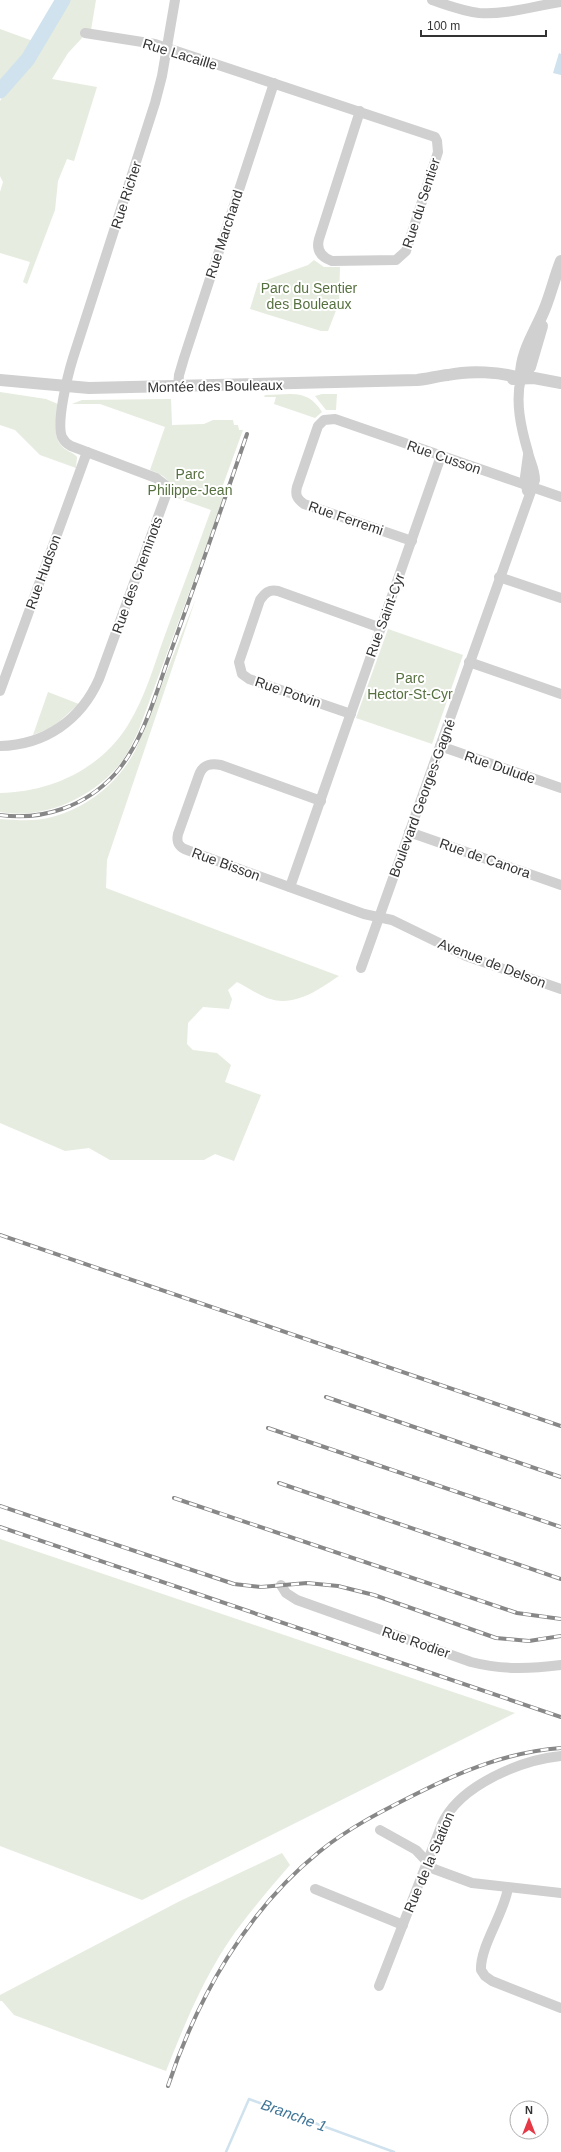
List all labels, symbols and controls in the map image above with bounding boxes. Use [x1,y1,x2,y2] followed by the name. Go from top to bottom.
[421,12,546,38] scale bar
[427,19,460,33] text: 100 m
[141,35,219,73] street label: Rue Lacaille
[399,156,443,250] street label: Rue du Sentier
[108,159,145,231] street label: Rue Richer
[202,188,246,280] street label: Rue Marchand
[261,280,358,312] park label: Parc du Sentier des Bouleaux
[147,377,283,395] street label: Montée des Bouleaux
[405,437,483,477] street label: Rue Cusson
[148,466,232,498] park label: Parc Philippe-Jean
[307,498,385,538] street label: Rue Ferremi
[108,514,166,636] street label: Rue des Cheminots
[22,533,64,611] street label: Rue Hudson
[362,571,408,659] street label: Rue Saint-Cyr
[367,670,453,702] park label: Parc Hector-St-Cyr
[253,673,323,711] street label: Rue Potvin
[386,716,458,879] street label: Boulevard Georges-Gagné
[462,747,538,787] street label: Rue Dulude
[438,835,533,881] street label: Rue de Canora
[190,844,262,884] street label: Rue Bisson
[436,935,548,991] street label: Avenue de Delson
[380,1623,452,1661] street label: Rue Rodier
[401,1809,457,1915] street label: Rue de la Station
[259,2095,329,2135] water label: Branche 1
[509,2100,549,2140] north arrow
[525,2104,533,2116] text: N

